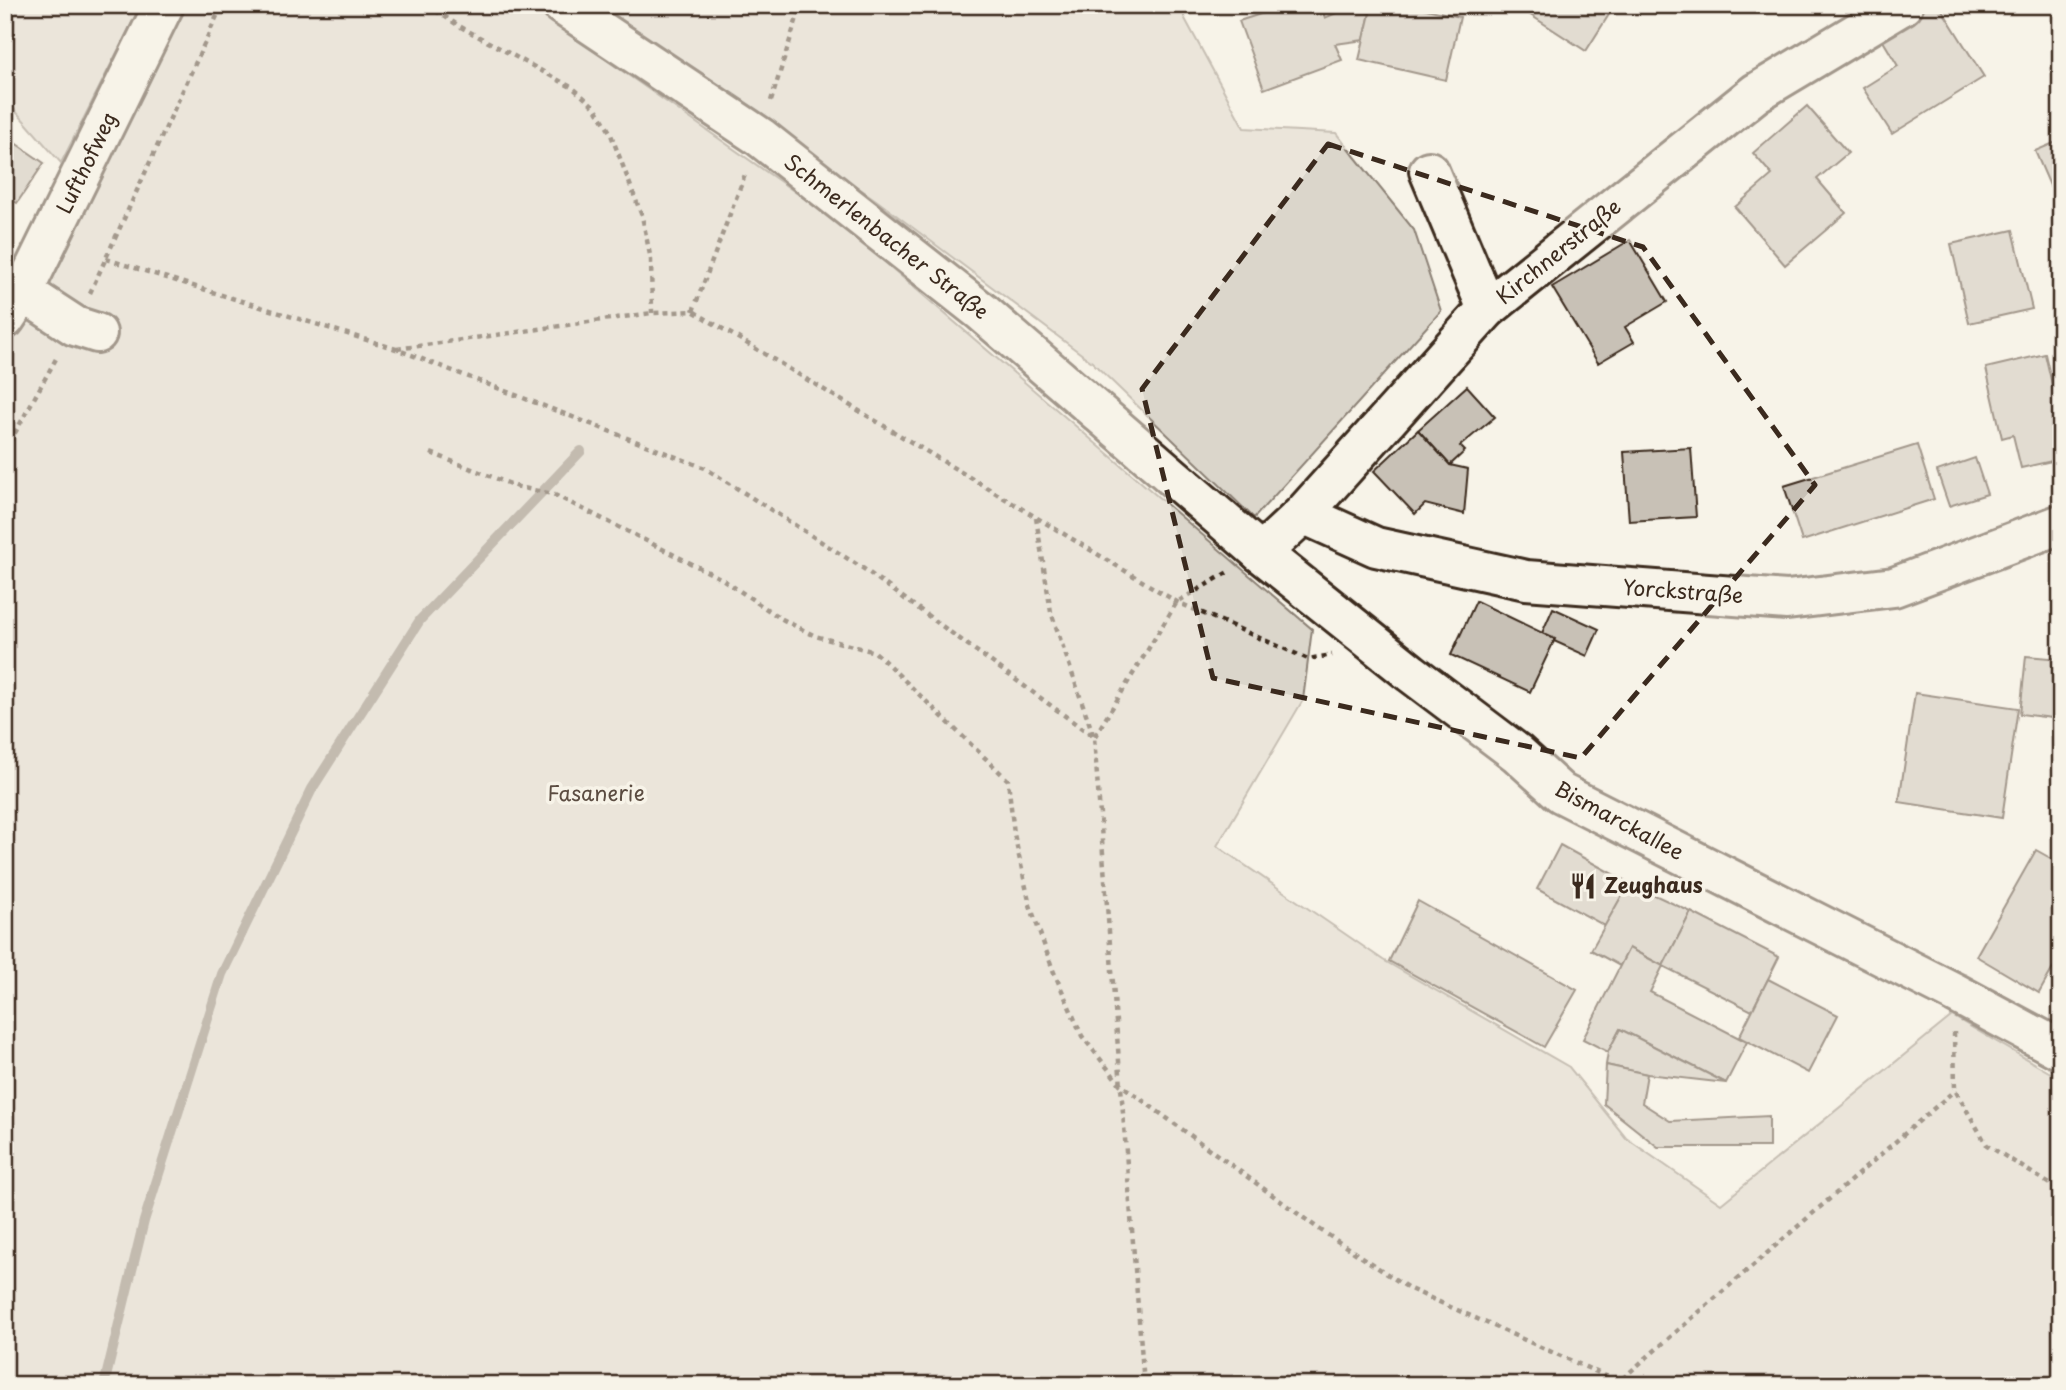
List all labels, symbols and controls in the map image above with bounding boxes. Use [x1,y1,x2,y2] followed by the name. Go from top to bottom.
[47,106,124,219] street label: Lufthofweg
[778,145,996,326] street label: Schmerlenbacher Straße
[1488,190,1627,311] street label: Kirchnerstraße
[1622,570,1744,610] street label: Yorckstraße
[1550,772,1690,867] street label: Bismarckallee
[547,776,645,808] park label: Fasanerie
[1604,868,1703,900] place label: Zeughaus
[1568,871,1598,901] restaurant icon: Zeughaus

